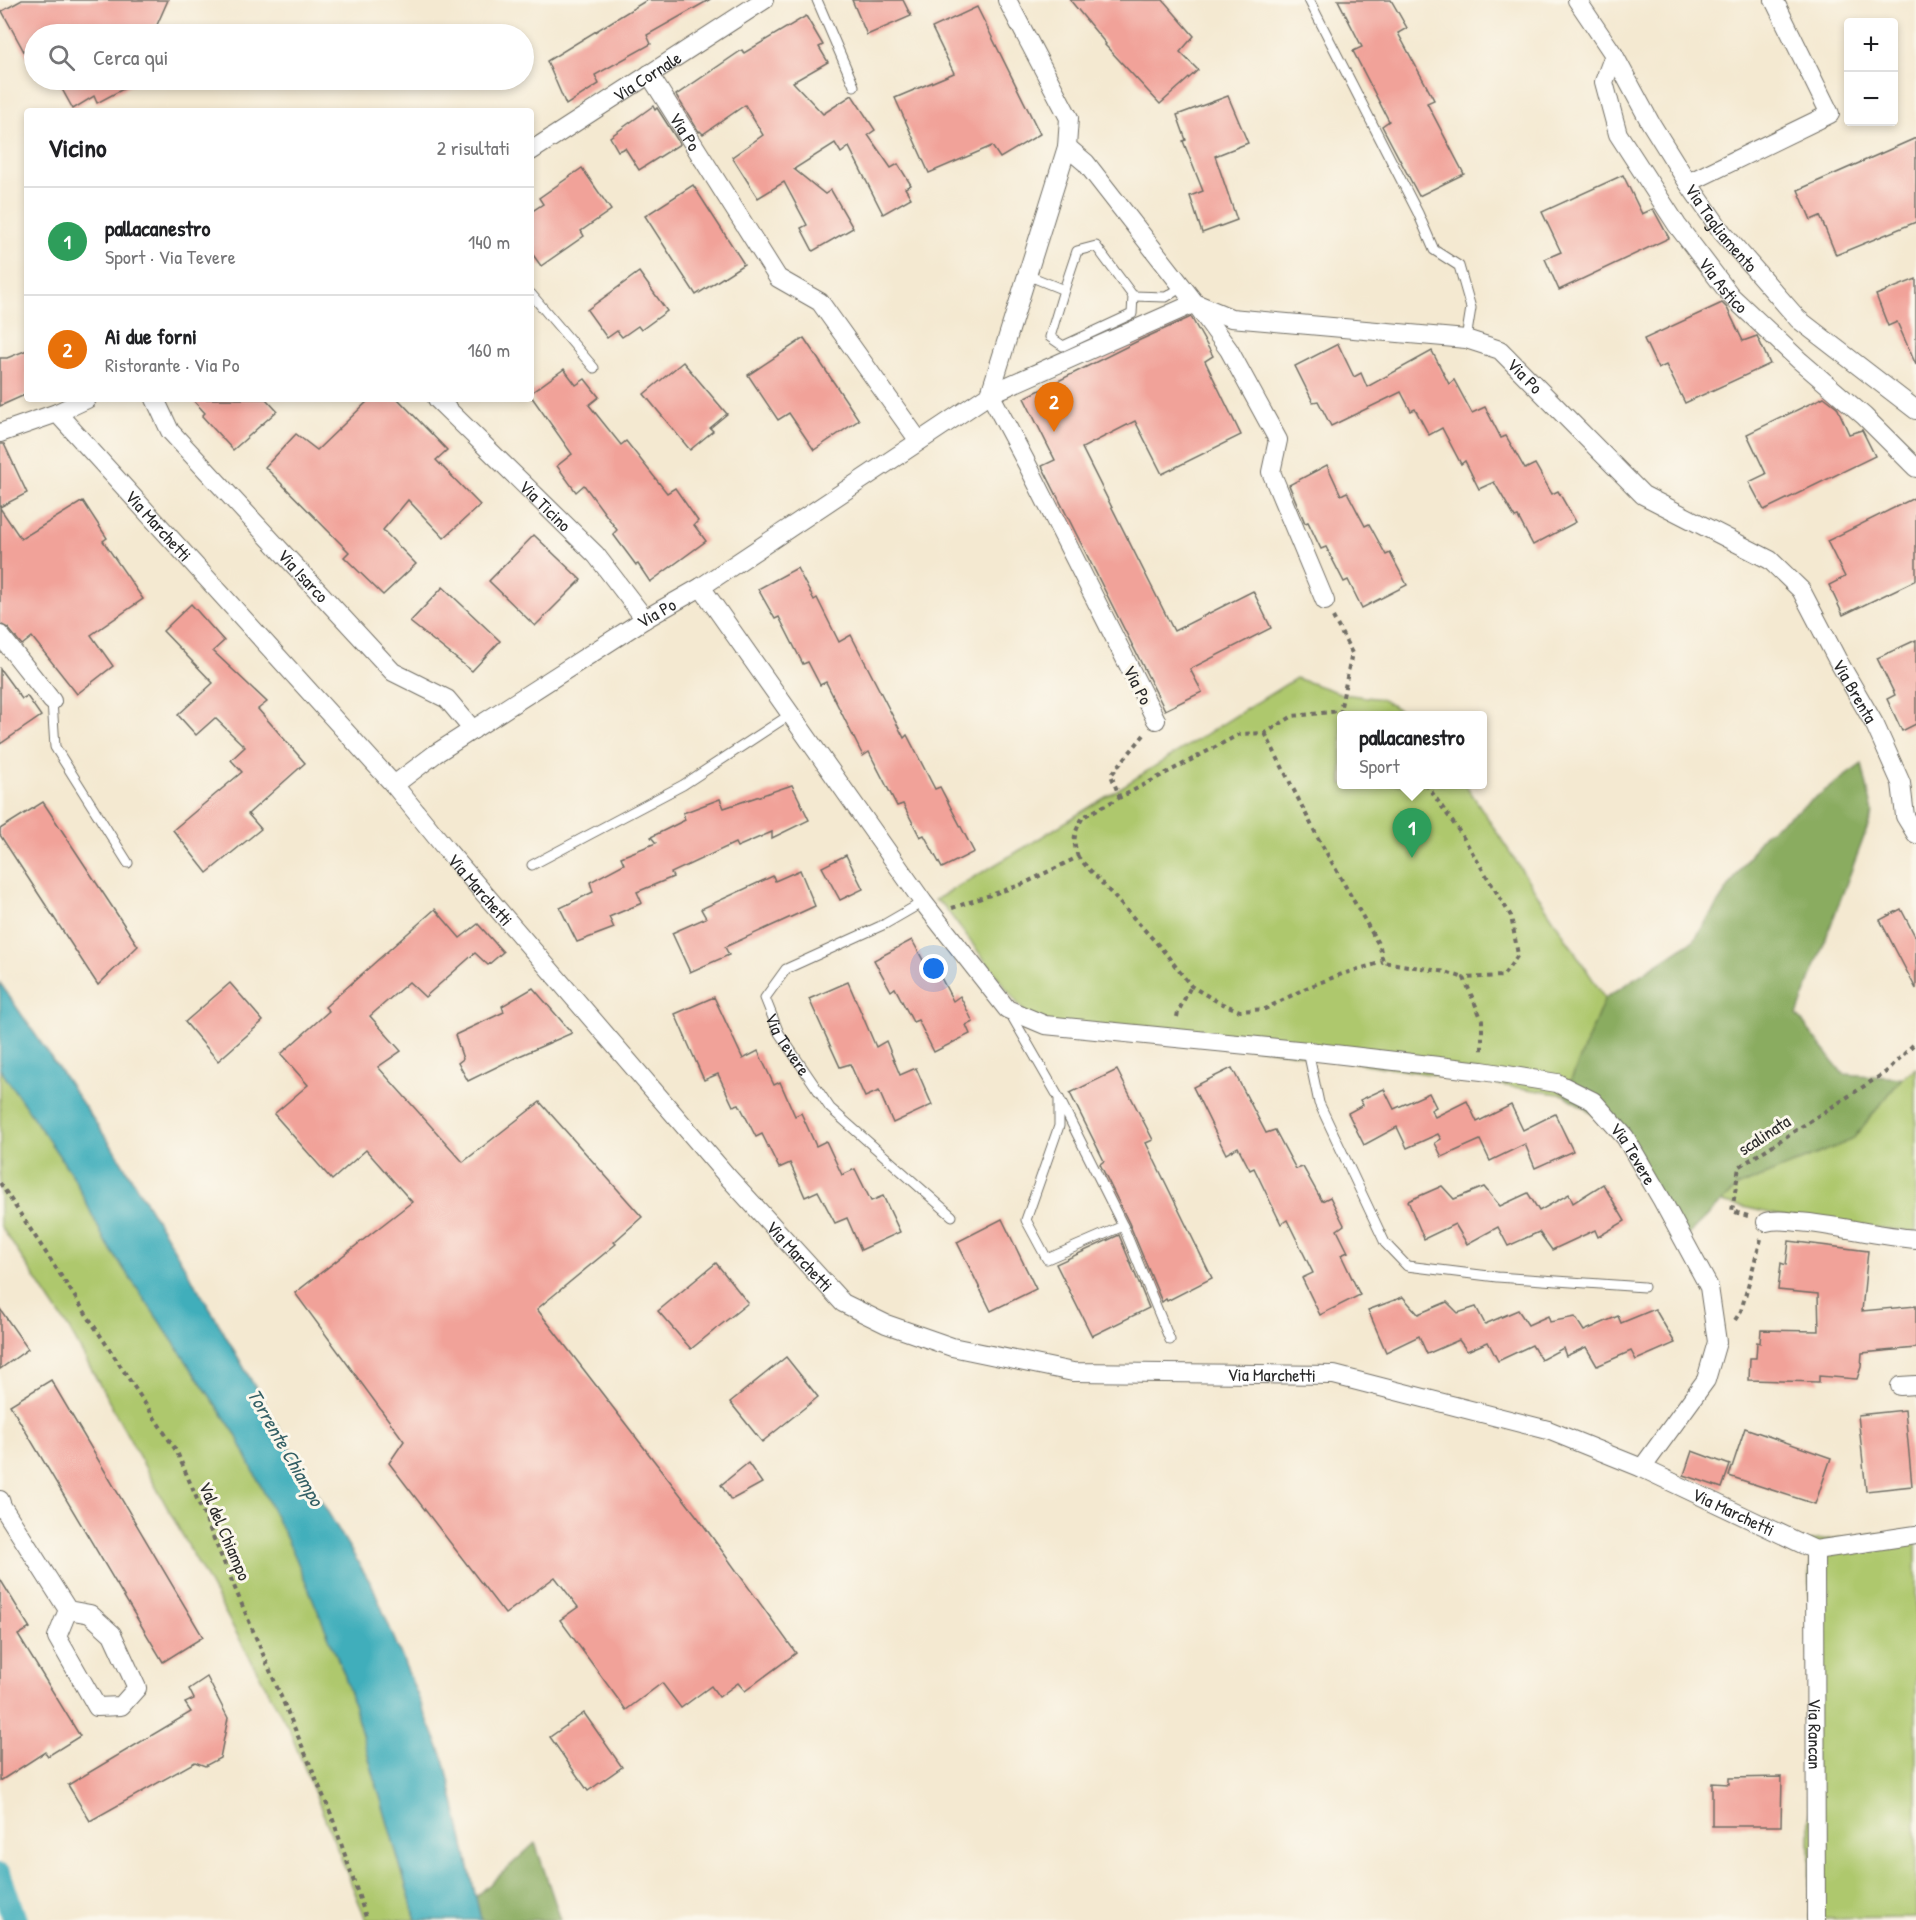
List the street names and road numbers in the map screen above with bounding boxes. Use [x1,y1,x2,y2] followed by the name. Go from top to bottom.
[608,45,686,107] street label: Via Cornale
[664,107,707,156] street label: Via Po
[1679,178,1764,277] street label: Via Tagliamento
[1693,252,1754,318] street label: Via Astico
[1502,352,1549,399] street label: Via Po
[514,474,577,537] street label: Via Ticino
[120,484,198,566] street label: Via Marchetti
[272,543,335,608] street label: Via Isarco
[632,591,680,634] street label: Via Po
[1827,654,1884,727] street label: Via Brenta
[1117,661,1159,709] street label: Via Po
[442,848,519,931] street label: Via Marchetti
[760,1009,817,1080] street label: Via Tevere
[1733,1109,1795,1161] street label: scalinata
[1605,1117,1663,1189] street label: Via Tevere
[761,1215,839,1297] street label: Via Marchetti
[1227,1361,1316,1387] street label: Via Marchetti
[193,1478,257,1584] street label: Val del Chiampo
[1688,1481,1779,1542] street label: Via Marchetti
[1803,1698,1828,1770] street label: Via Rancan

